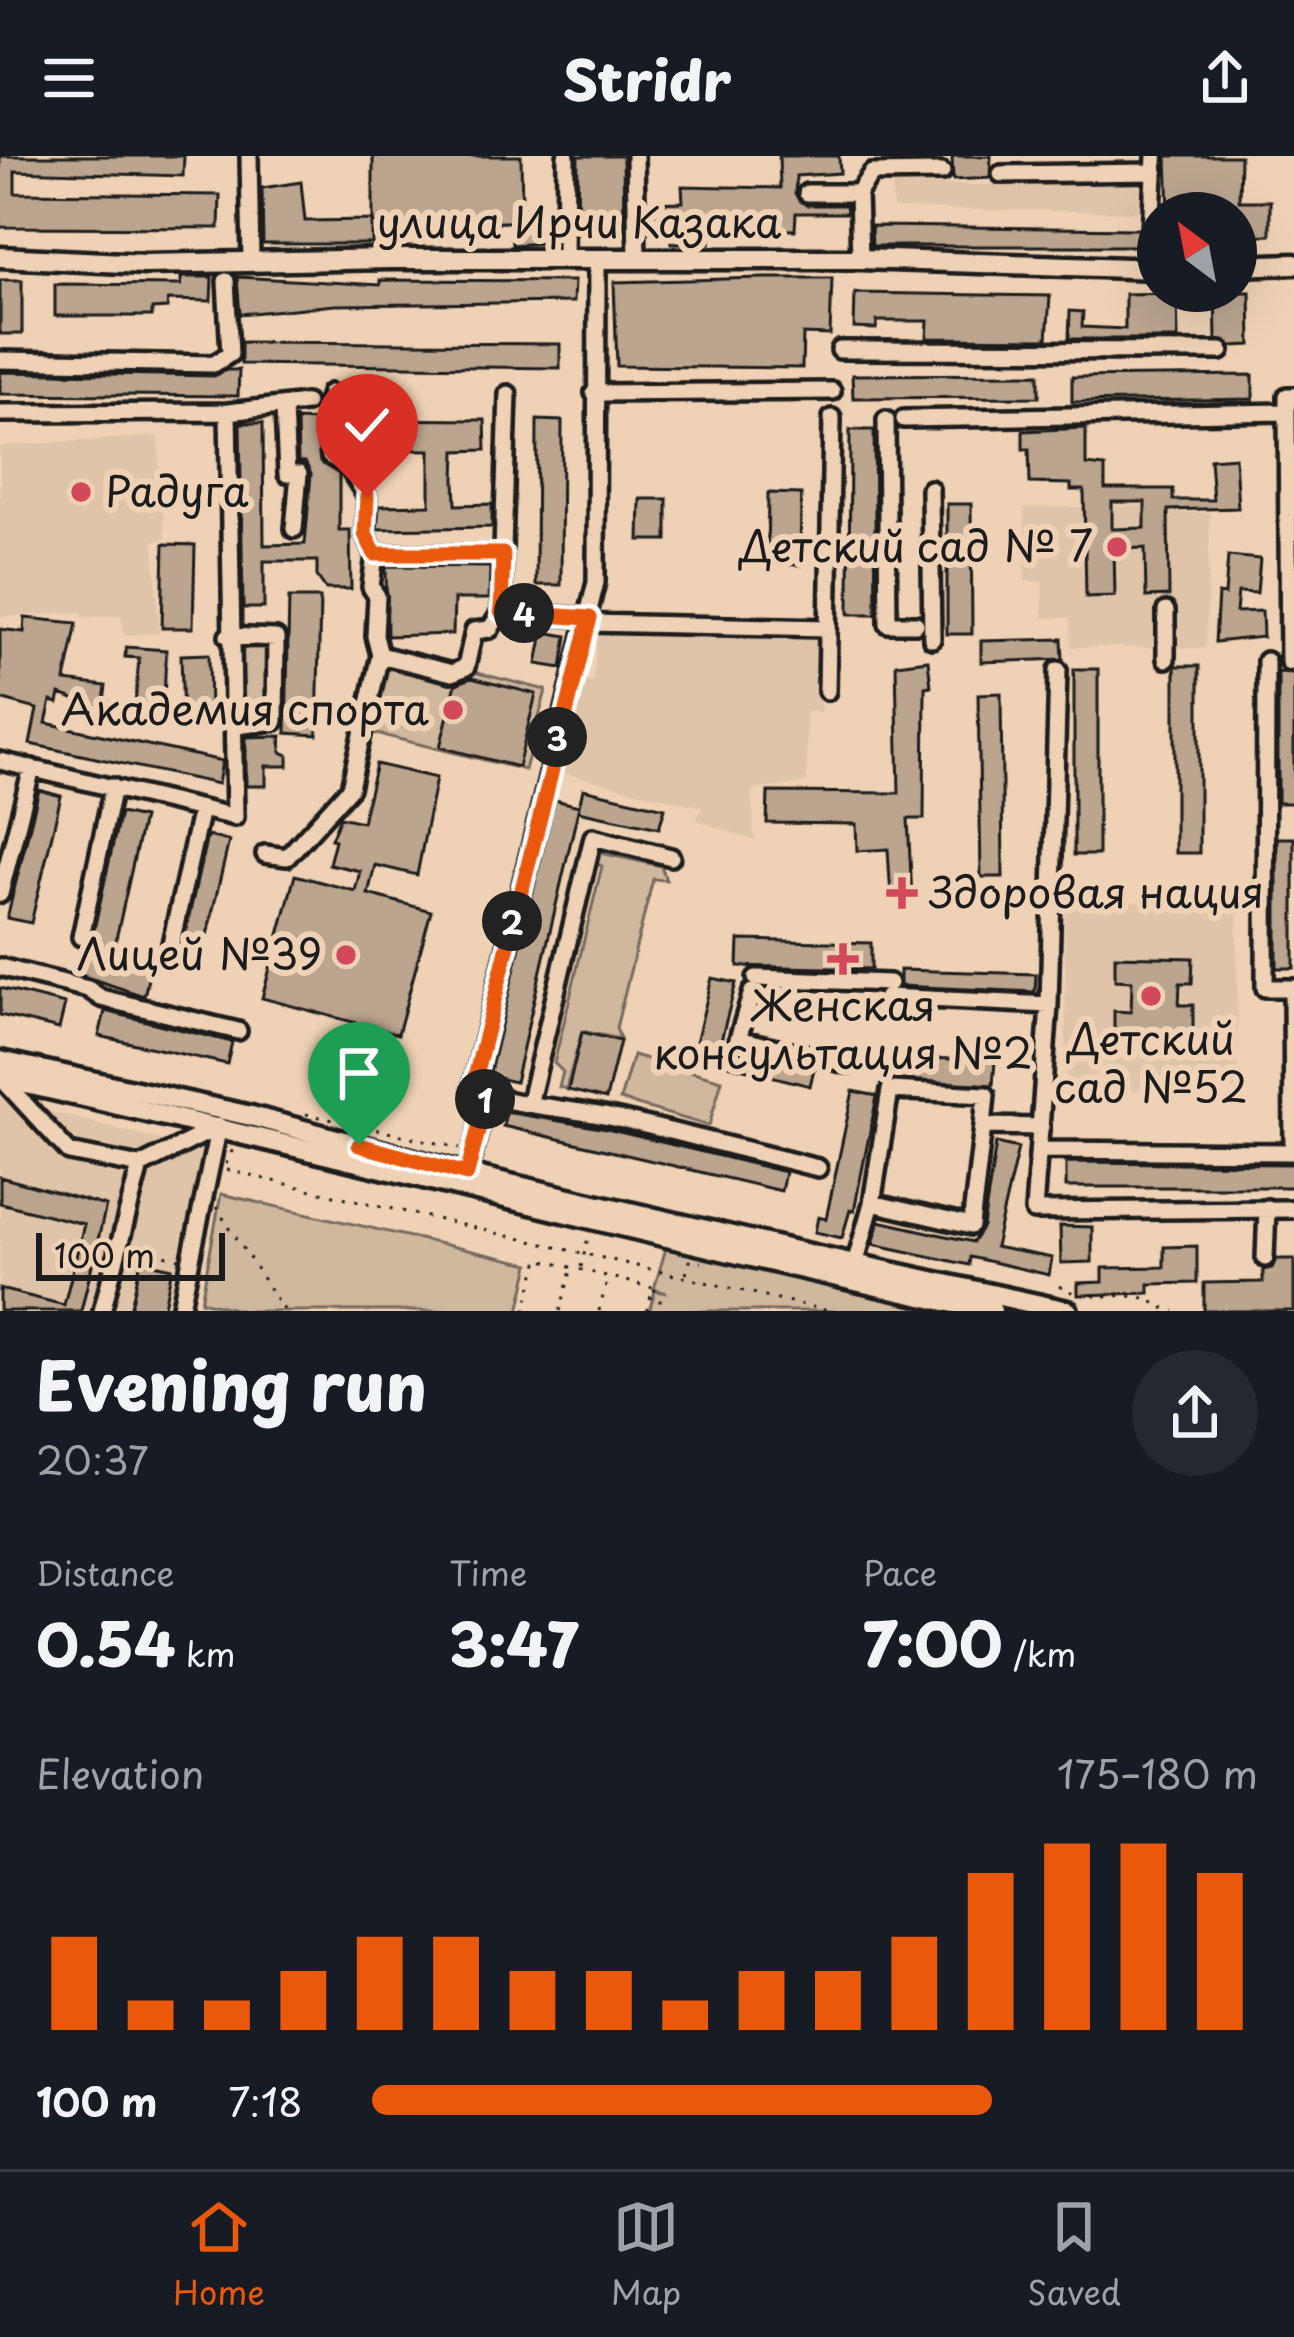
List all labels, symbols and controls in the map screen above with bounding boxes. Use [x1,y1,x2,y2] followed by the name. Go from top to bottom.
[563,38,731,119] text: Stridr
[36,45,102,111] icon: menu
[1192,45,1258,111] icon: share
[377,189,782,252] street label: улица Ирчи Казака
[1137,192,1257,312] north arrow
[1137,192,1257,312] map controls
[316,374,418,497] pin
[334,392,400,458] icon: check
[105,458,249,521] place label: Радуга
[68,479,94,505] marker: Радуга
[737,513,1093,576] place label: Детский сад № 7
[1104,534,1130,560] marker: Детский сад № 7
[494,583,554,643] pin: 4
[513,588,535,638] text: 4
[61,676,429,739] place label: Академия спорта
[440,697,466,723] marker: Академия спорта
[527,707,587,767] pin: 3
[546,712,568,762] text: 3
[928,859,1264,922] place label: Здоровая нация
[886,877,918,909] marker: Здоровая нация
[482,891,542,951] pin: 2
[500,896,524,946] text: 2
[77,921,322,984] place label: Лицей №39
[333,942,359,968] marker: Лицей №39
[827,943,859,975] marker: Женская консультация №2
[653,972,1033,1083] place label: Женская консультация №2
[1138,983,1164,1009] marker: Детский сад №52
[1054,1006,1248,1117] place label: Детский сад №52
[308,1022,410,1145] pin
[326,1040,392,1106] icon: arrive
[455,1069,515,1129] pin: 1
[477,1074,493,1124] text: 1
[36,1227,225,1280] scale bar
[54,1229,155,1279] text: 100 m
[36,1334,427,1433] text: Evening run
[1132,1350,1258,1476] button: share
[36,1429,149,1488] text: 20:37
[36,1547,174,1597] text: Distance
[449,1547,527,1597] text: Time
[863,1547,937,1597] text: Pace
[36,1597,175,1687] text: 0.54
[449,1597,578,1687] text: 3:47
[863,1597,1002,1687] text: 7:00
[175,1628,236,1678] text: km
[1002,1628,1076,1678] text: /km
[36,1743,204,1802] text: Elevation
[1057,1743,1258,1802] text: 175–180 m
[36,2071,158,2130] text: 100 m
[228,2071,303,2130] text: 7:18
[173,2194,265,2316] tab: Home
[611,2194,681,2316] tab: Map
[1027,2194,1121,2316] tab: Saved

